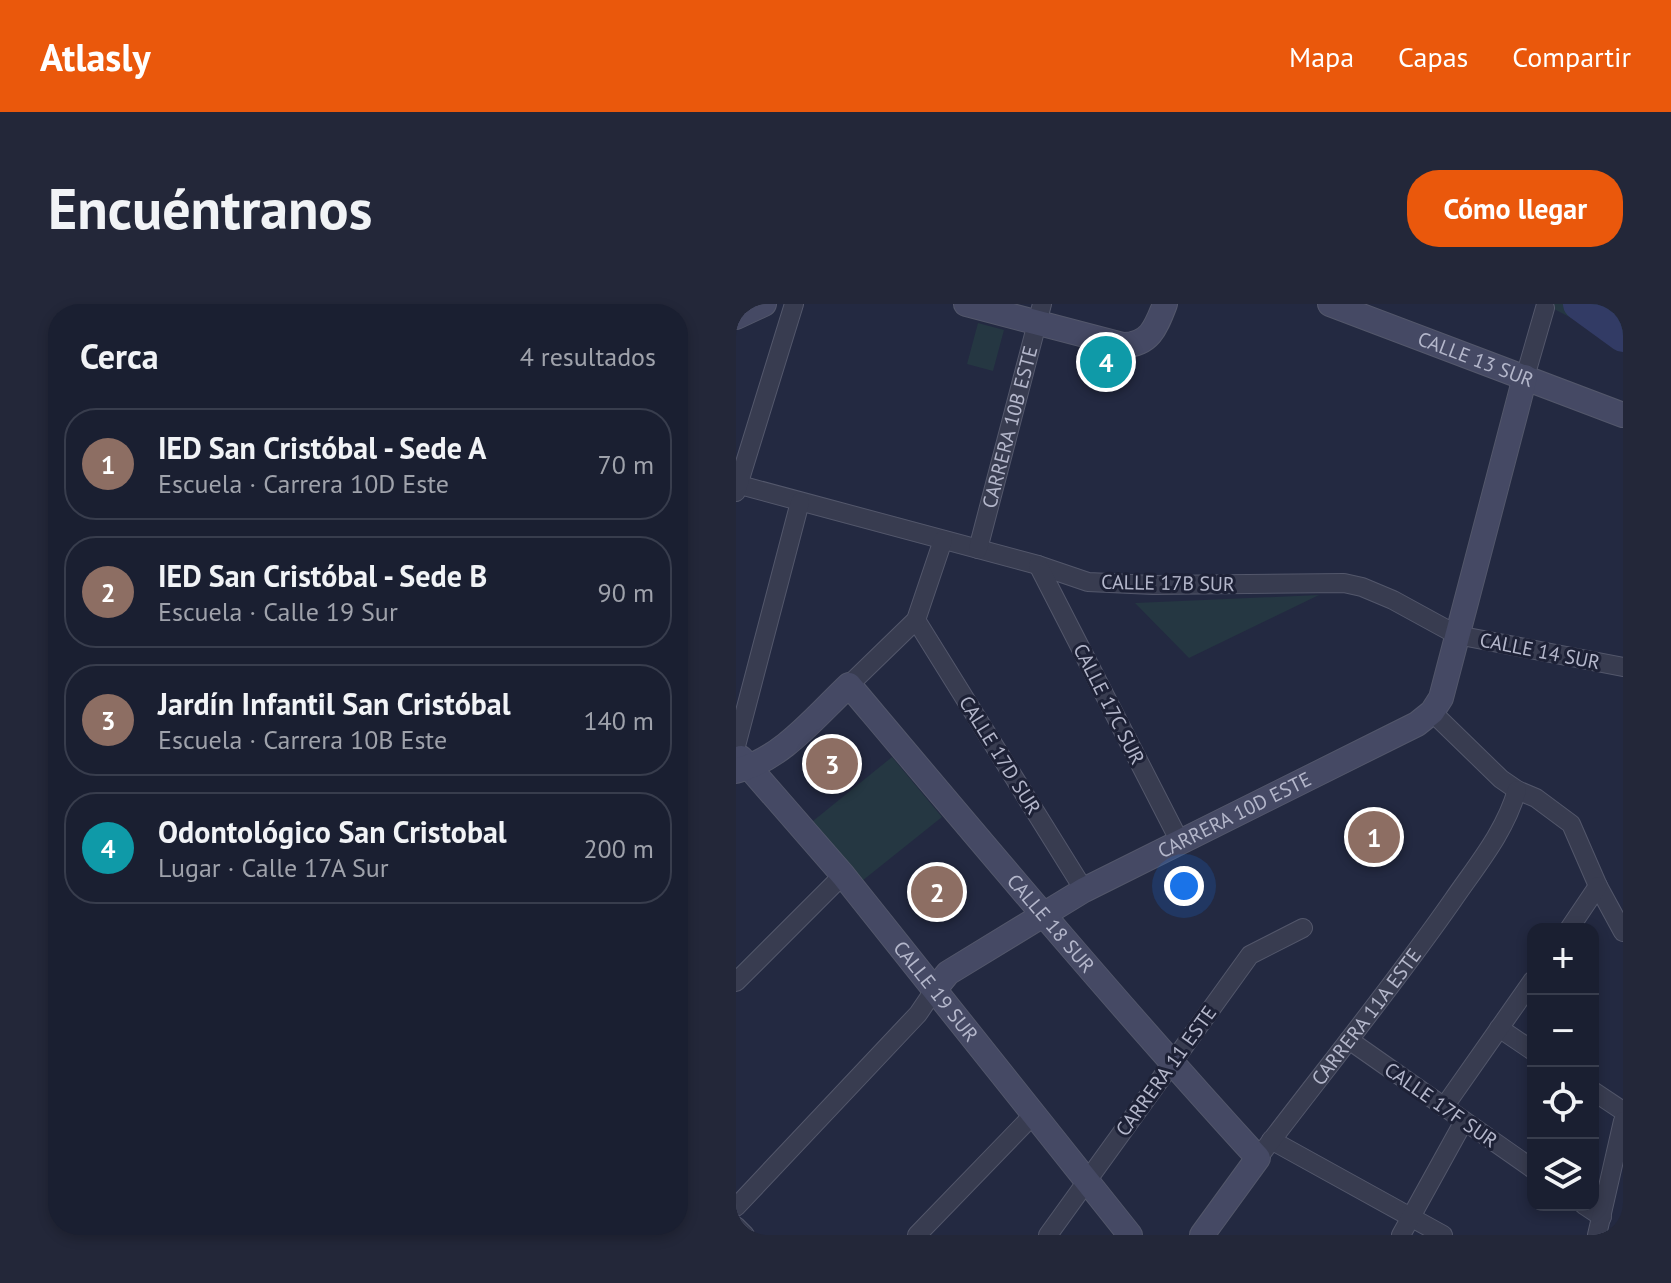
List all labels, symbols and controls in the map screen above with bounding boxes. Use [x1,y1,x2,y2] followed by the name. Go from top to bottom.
[40,32,151,81] text: Atlasly
[1289,38,1354,75] text: Mapa
[1398,38,1468,75] text: Capas
[1512,38,1631,75] text: Compartir
[1407,170,1623,247] button: Cómo llegar
[48,172,372,244] text: Encuéntranos
[1414,325,1538,393] street label: CALLE 13 SUR
[1080,332,1132,392] pin: 4
[80,334,159,378] text: Cerca
[520,340,656,373] text: 4 resultados
[976,343,1044,511] street label: CARRERA 10B ESTE
[158,428,486,467] text: IED San Cristóbal - Sede A
[101,448,115,481] text: 1
[598,448,654,481] text: 70 m
[158,467,449,500] text: Escuela · Carrera 10D Este
[158,556,487,595] text: IED San Cristóbal - Sede B
[1101,569,1235,597] street label: CALLE 17B SUR
[101,576,115,609] text: 2
[598,576,654,609] text: 90 m
[158,595,398,628] text: Escuela · Calle 19 Sur
[1478,627,1602,675] street label: CALLE 14 SUR
[1067,639,1151,769] street label: CALLE 17C SUR
[158,684,511,723] text: Jardín Infantil San Cristóbal
[953,691,1047,819] street label: CALLE 17D SUR
[101,704,115,737] text: 3
[583,704,654,737] text: 140 m
[158,723,447,756] text: Escuela · Carrera 10B Este
[806,734,858,794] pin: 3
[1153,766,1315,864] street label: CARRERA 10D ESTE
[1348,807,1400,867] pin: 1
[158,812,507,851] text: Odontológico San Cristobal
[101,832,115,865] text: 4
[583,832,654,865] text: 200 m
[158,851,389,884] text: Lugar · Calle 17A Sur
[911,862,963,922] pin: 2
[1164,866,1204,906] your location
[1001,868,1101,978] street label: CALLE 18 SUR
[1527,923,1599,1211] map controls
[1527,923,1599,995] button: +
[888,936,984,1047] street label: CALLE 19 SUR
[1306,943,1427,1091] street label: CARRERA 11A ESTE
[1527,995,1599,1067] button: −
[1110,1001,1222,1141] street label: CARRERA 11 ESTE
[1379,1056,1503,1154] street label: CALLE 17F SUR
[1527,1067,1599,1139] button: locate
[1527,1139,1599,1211] button: layers

